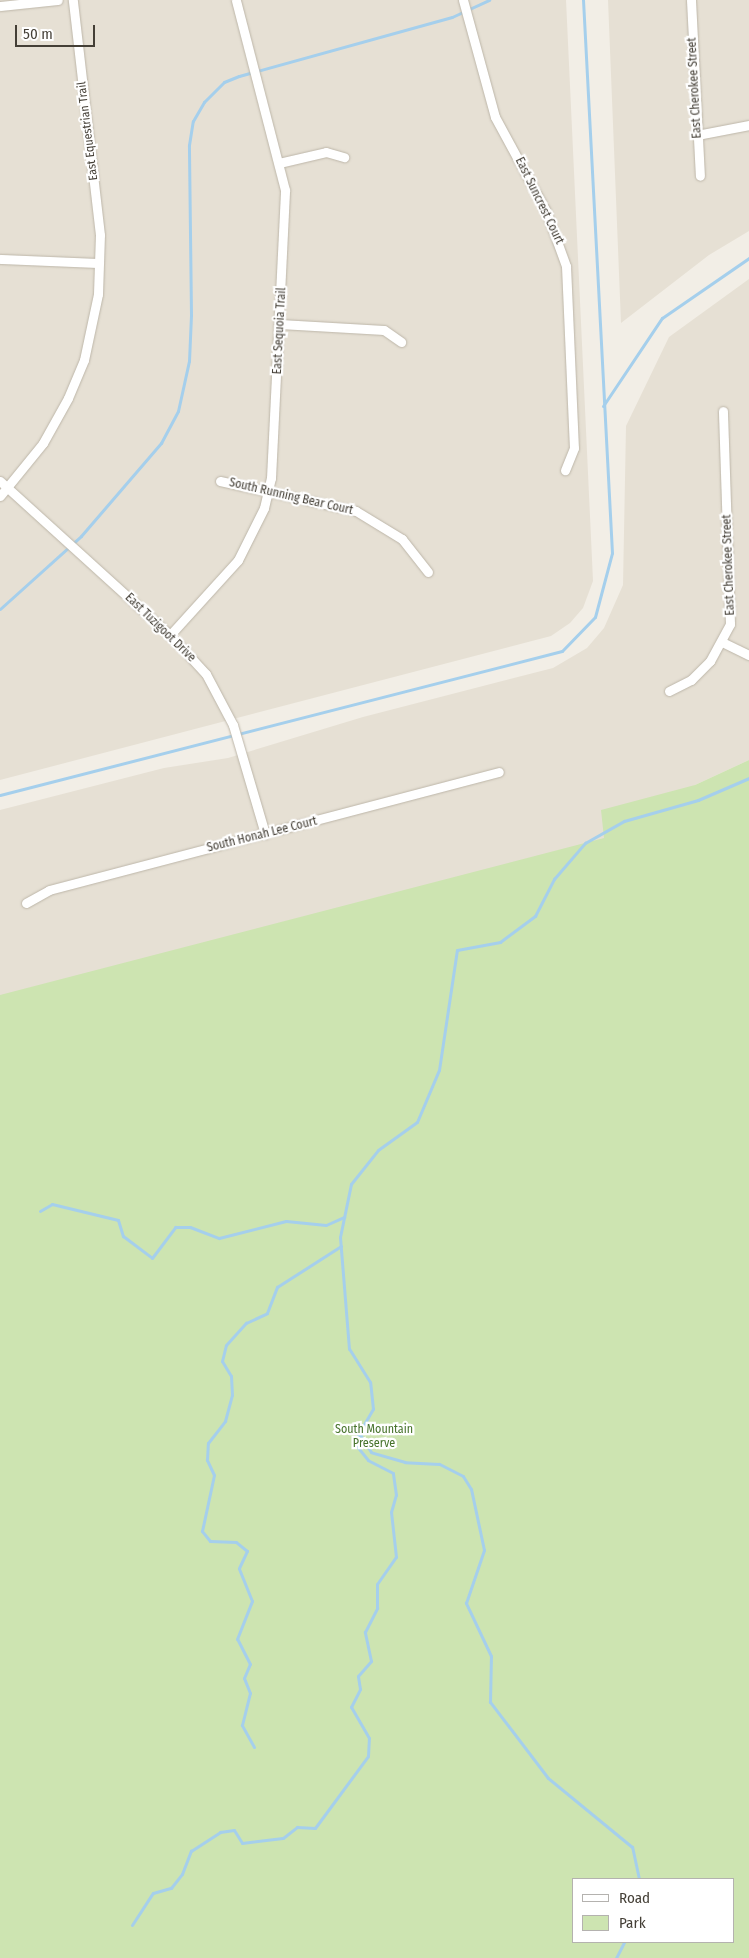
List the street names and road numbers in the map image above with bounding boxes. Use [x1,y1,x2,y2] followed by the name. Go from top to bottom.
[685,37,705,139] street label: East Cherokee Street
[75,81,101,181] street label: East Equestrian Trail
[512,155,566,247] street label: East Suncrest Court
[271,287,289,375] street label: East Sequoia Trail
[228,476,354,518] street label: South Running Bear Court
[720,514,738,616] street label: East Cherokee Street
[122,591,198,665] street label: East Tuzigoot Drive
[206,814,318,856] street label: South Honah Lee Court

